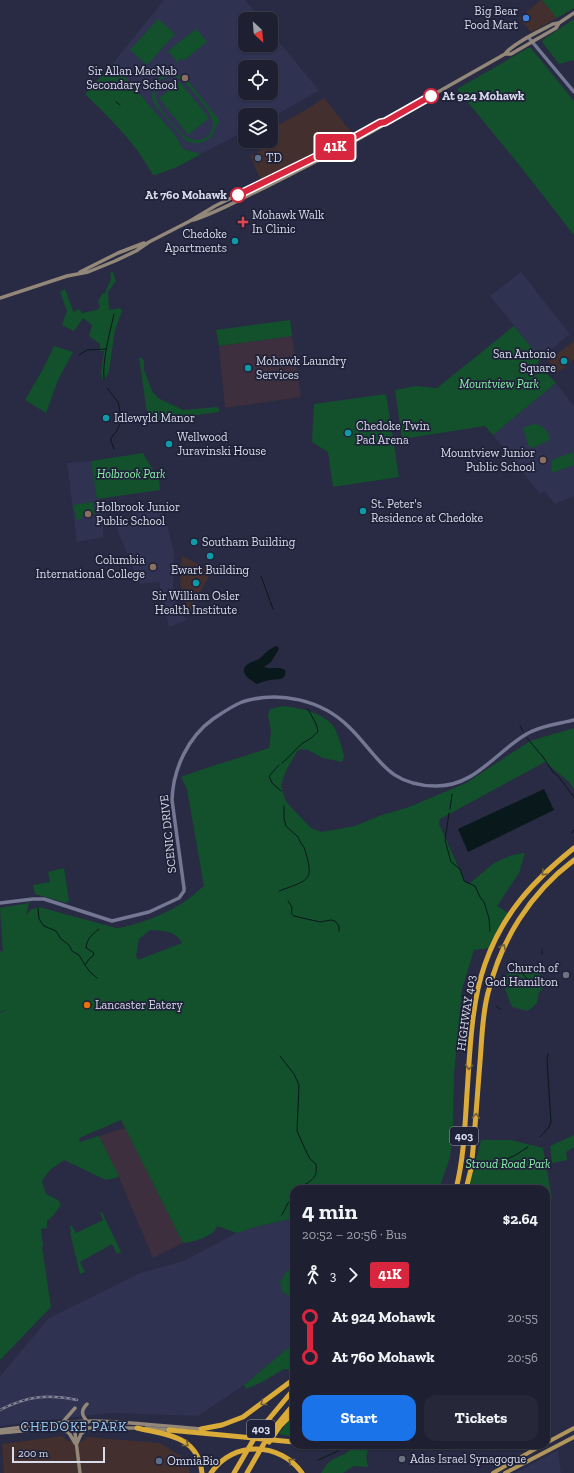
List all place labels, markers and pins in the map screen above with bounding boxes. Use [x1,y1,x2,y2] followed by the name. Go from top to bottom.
[464,4,519,32] place label: Big Bear Food Mart
[521,13,531,23] marker: Big Bear Food Mart
[86,64,177,92] place label: Sir Allan MacNab Secondary School
[180,73,190,83] marker: Sir Allan MacNab Secondary School
[423,88,439,104] marker: At 924 Mohawk
[442,89,525,103] place label: At 924 Mohawk
[266,151,282,165] place label: TD
[253,153,263,163] marker: TD
[230,187,246,203] marker: At 760 Mohawk
[145,188,227,202] place label: At 760 Mohawk
[252,208,325,236] place label: Mohawk Walk In Clinic
[237,216,249,228] marker: Mohawk Walk In Clinic
[165,227,227,255] place label: Chedoke Apartments
[230,236,240,246] marker: Chedoke Apartments
[493,347,556,375] place label: San Antonio Square
[256,354,347,382] place label: Mohawk Laundry Services
[559,356,569,366] marker: San Antonio Square
[243,363,253,373] marker: Mohawk Laundry Services
[114,411,195,425] place label: Idlewyld Manor
[101,413,111,423] marker: Idlewyld Manor
[356,419,430,447] place label: Chedoke Twin Pad Arena
[343,428,353,438] marker: Chedoke Twin Pad Arena
[177,430,266,458] place label: Wellwood Juravinski House
[164,439,174,449] marker: Wellwood Juravinski House
[441,446,535,474] place label: Mountview Junior Public School
[538,455,548,465] marker: Mountview Junior Public School
[371,497,483,525] place label: St. Peter's Residence at Chedoke
[96,500,180,528] place label: Holbrook Junior Public School
[358,506,368,516] marker: St. Peter's Residence at Chedoke
[83,509,93,519] marker: Holbrook Junior Public School
[202,535,296,549] place label: Southam Building
[189,537,199,547] marker: Southam Building
[205,551,215,561] marker: Ewart Building
[36,553,145,581] place label: Columbia International College
[148,562,158,572] marker: Columbia International College
[171,563,250,577] place label: Ewart Building
[191,578,201,588] marker: Sir William Osler Health Institute
[152,589,240,617] place label: Sir William Osler Health Institute
[485,961,559,989] place label: Church of God Hamilton
[561,970,571,980] marker: Church of God Hamilton
[95,998,183,1012] place label: Lancaster Eatery
[82,1000,92,1010] marker: Lancaster Eatery
[410,1452,527,1466] place label: Adas Israel Synagogue
[167,1454,219,1468] place label: OmniaBio
[397,1454,407,1464] marker: Adas Israel Synagogue
[154,1456,164,1466] marker: OmniaBio

